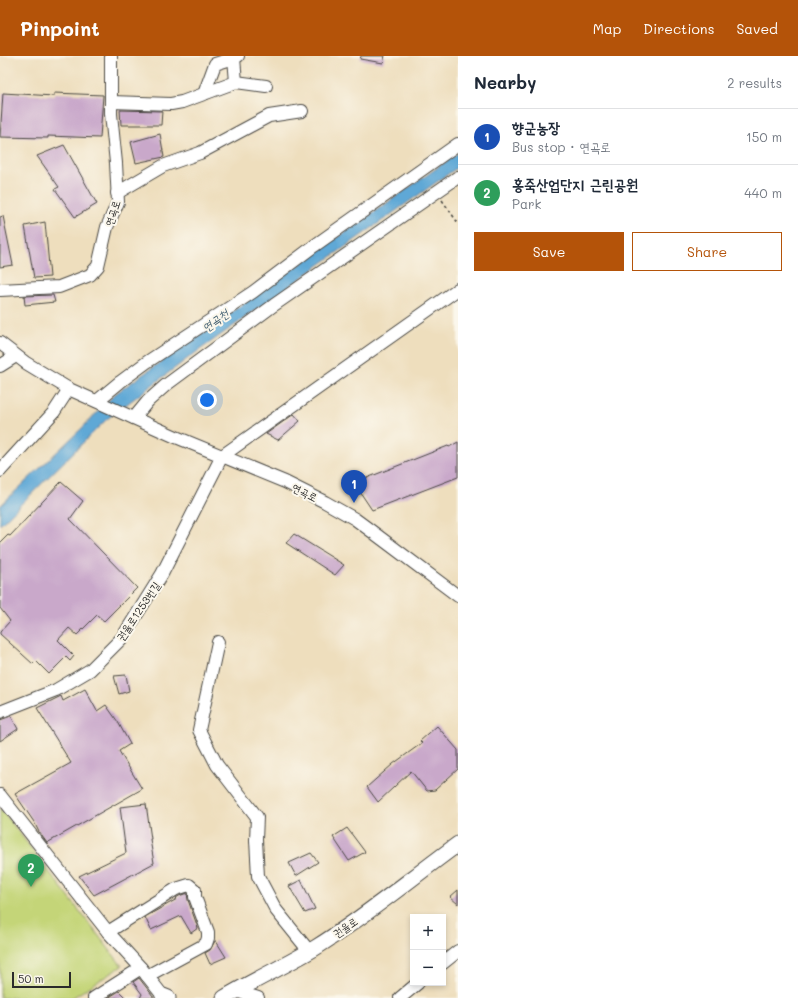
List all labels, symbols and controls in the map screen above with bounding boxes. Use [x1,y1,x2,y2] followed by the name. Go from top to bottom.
[20,16,100,41] text: Pinpoint
[593,19,621,38] text: Map
[643,19,714,38] text: Directions
[736,19,778,38] text: Saved
[474,71,536,93] text: Nearby
[727,74,782,91] text: 2 results
[512,117,560,137] text: 향군농장
[484,128,490,145] text: 1
[746,128,782,145] text: 150 m
[512,138,611,155] text: Bus stop · 연곡로
[512,174,638,194] text: 홍죽산업단지 근린공원
[483,184,491,201] text: 2
[744,184,782,201] text: 440 m
[512,195,541,212] text: Park
[101,198,123,228] street label: 연곡로
[474,232,624,271] button: Save
[632,232,782,271] button: Share
[199,304,233,335] water label: 연곡천
[197,390,217,410] your location
[341,470,367,503] pin: 1
[290,479,320,505] street label: 연곡로
[113,578,163,643] street label: 권율로1253번길
[18,854,44,887] pin: 2
[330,913,360,941] street label: 권율로
[410,914,446,986] map controls
[410,914,446,950] button: +
[410,950,446,986] button: −
[12,970,71,989] scale bar
[18,971,44,986] text: 50 m

